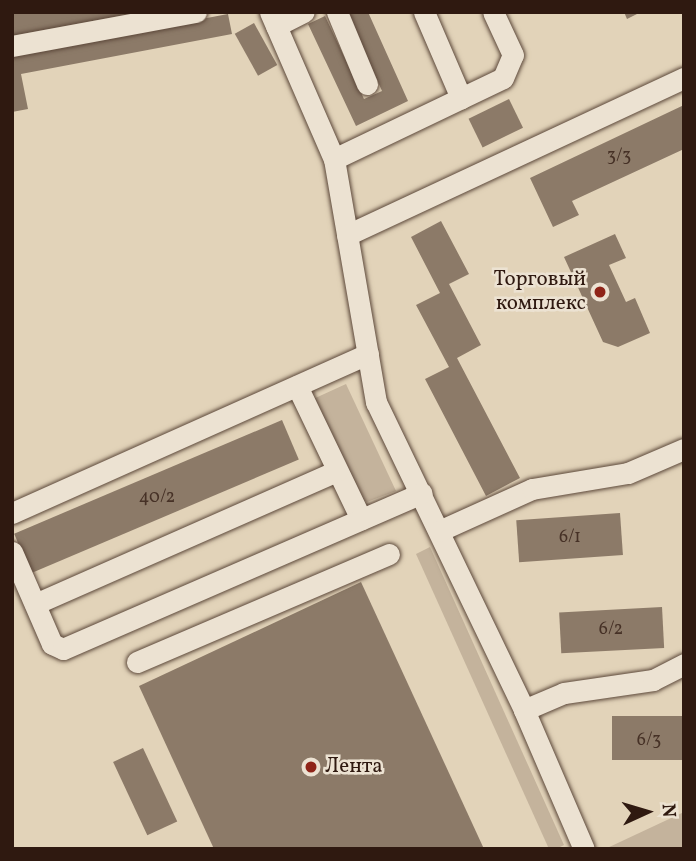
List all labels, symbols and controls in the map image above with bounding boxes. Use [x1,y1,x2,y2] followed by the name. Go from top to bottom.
[607,146,631,168] house number: 3/3
[494,267,586,317] place label: Торговый комплекс
[592,284,608,300] marker: Торговый комплекс
[139,487,175,509] house number: 40/2
[559,527,581,549] house number: 6/1
[599,619,623,641] house number: 6/2
[637,730,661,752] house number: 6/3
[325,754,383,780] place label: Лента
[303,759,319,775] marker: Лента
[612,777,682,847] north arrow
[654,803,681,818] text: N

